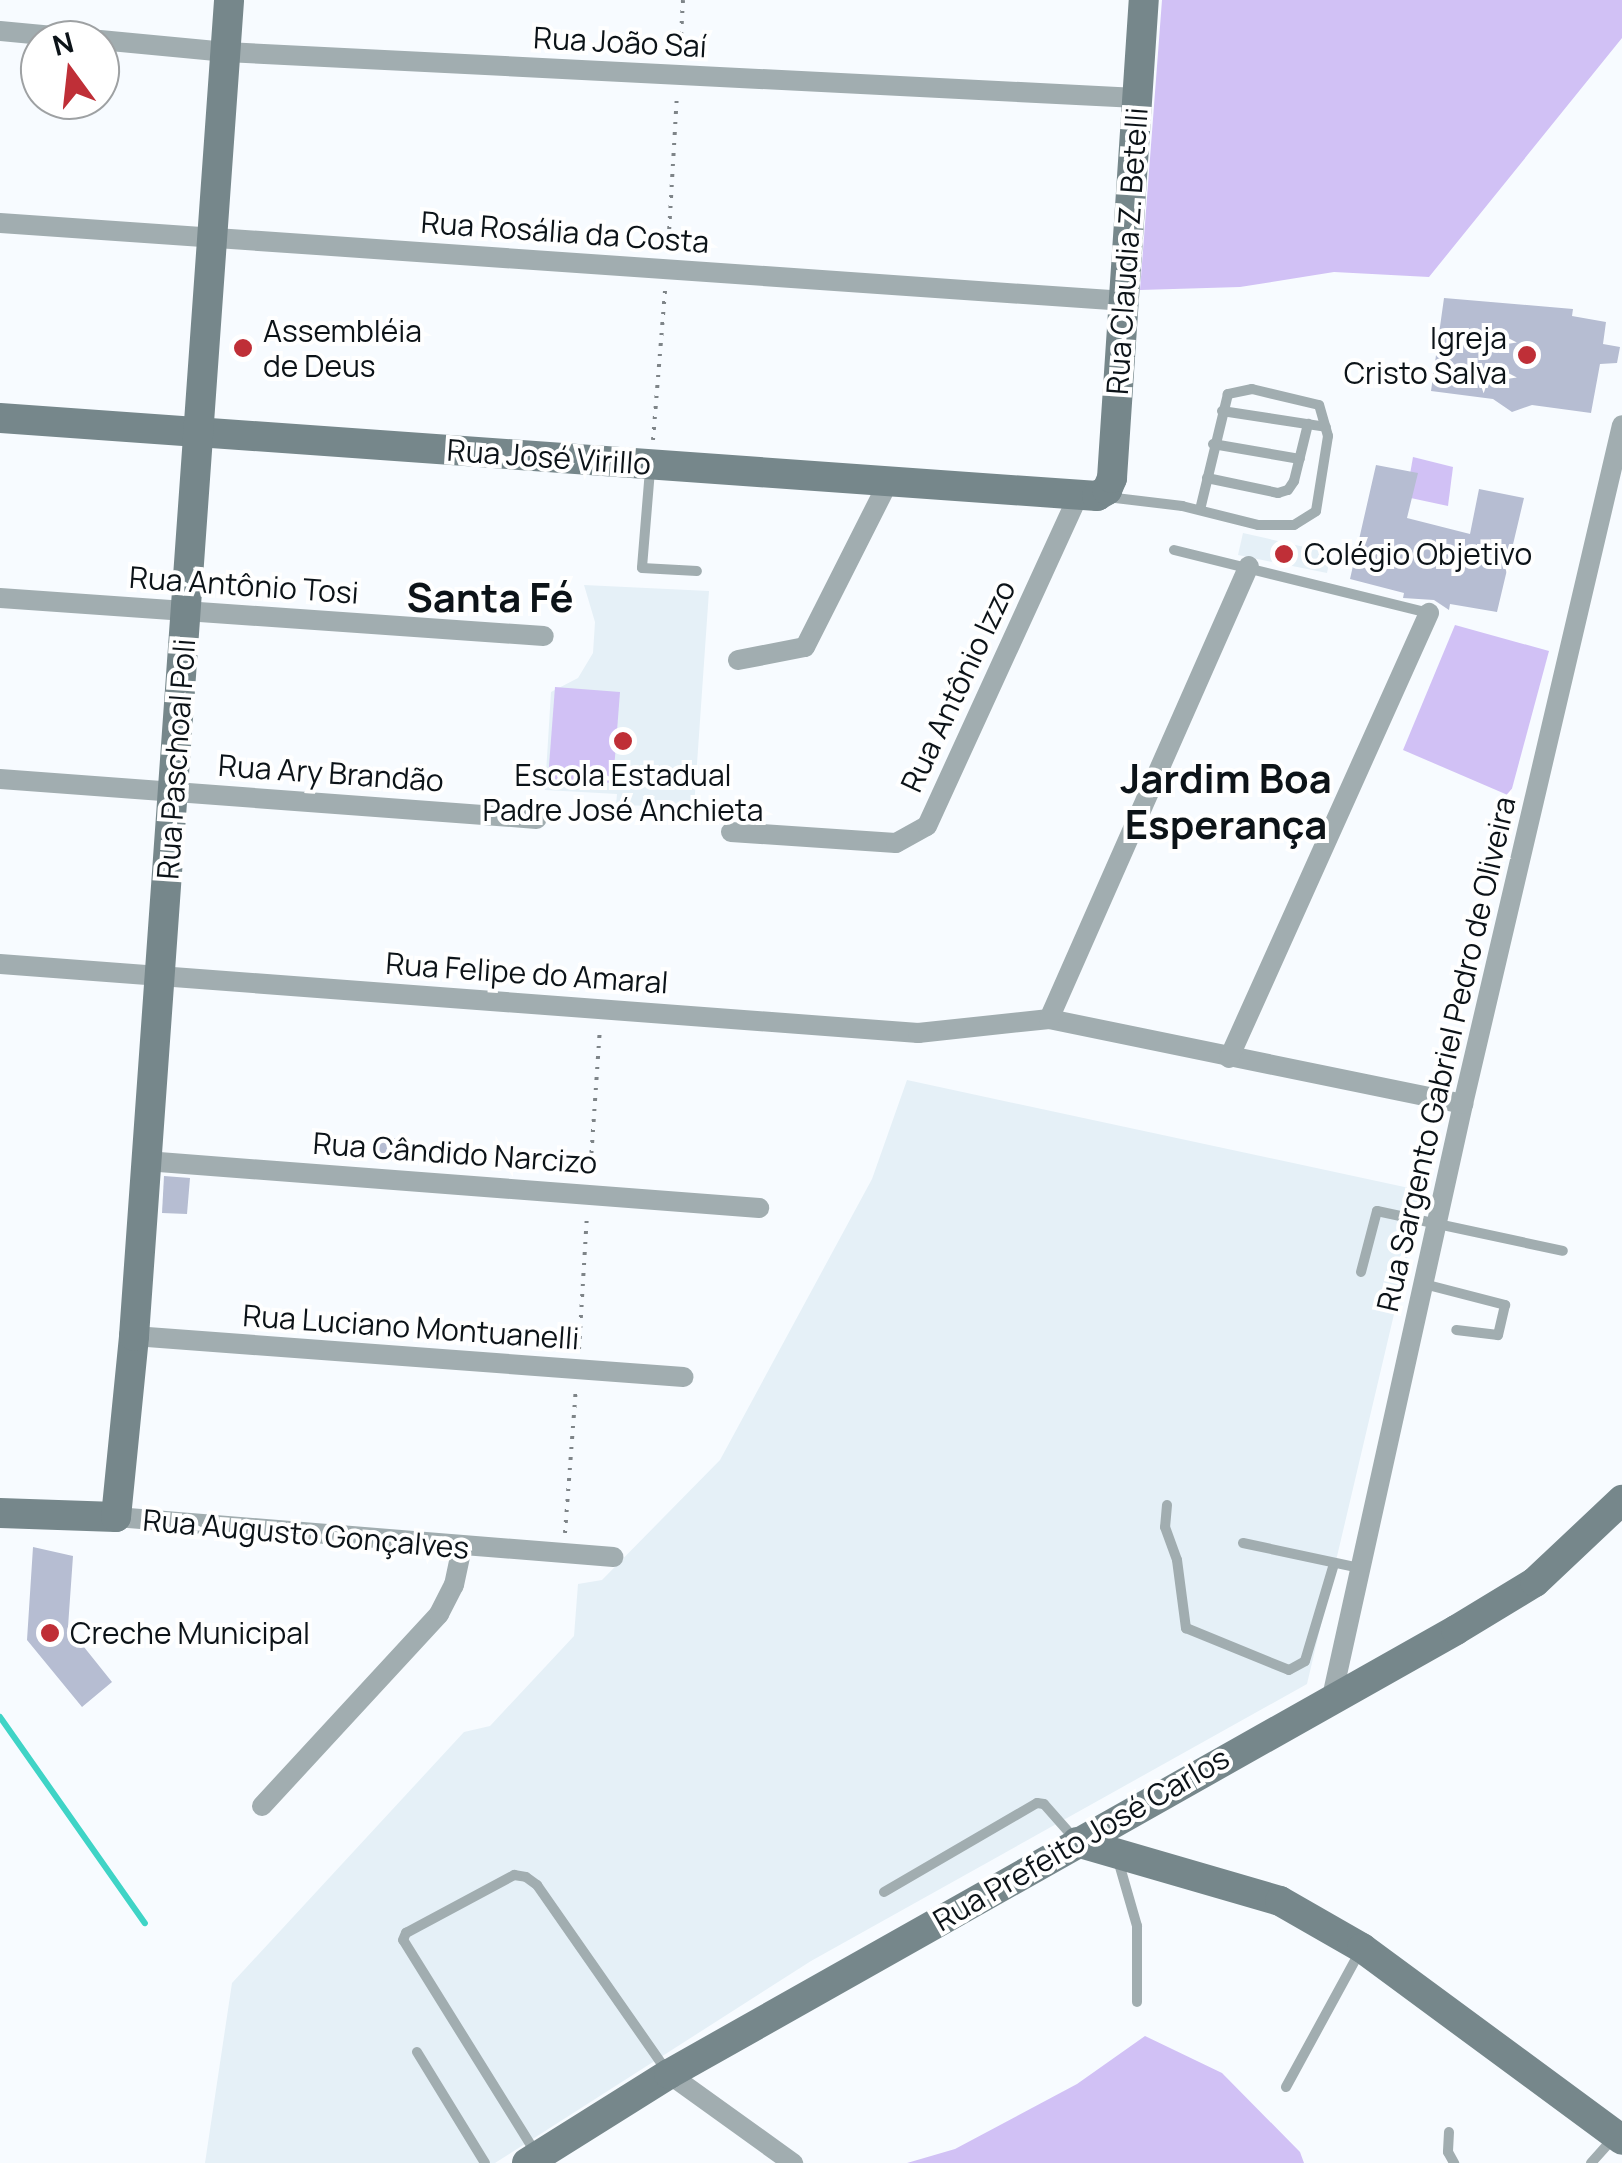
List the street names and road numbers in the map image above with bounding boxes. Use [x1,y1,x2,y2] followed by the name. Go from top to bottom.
[532,19,708,65] street label: Rua João Saí
[1099,106,1155,396] street label: Rua Claudia Z. Betelli
[420,204,710,260] street label: Rua Rosália da Costa
[446,432,652,482] street label: Rua José Virillo
[128,559,360,611] street label: Rua Antônio Tosi
[893,574,1023,798] street label: Rua Antônio Izzo
[150,638,202,880] street label: Rua Paschoal Poli
[217,747,445,799] street label: Rua Ary Brandão
[1369,793,1523,1315] street label: Rua Sargento Gabriel Pedro de Oliveira
[384,945,670,1001] street label: Rua Felipe do Amaral
[312,1125,598,1181] street label: Rua Cândido Narcizo
[241,1297,581,1357] street label: Rua Luciano Montuanelli
[141,1502,471,1566] street label: Rua Augusto Gonçalves
[927,1740,1235,1938] street label: Rua Prefeito José Carlos

